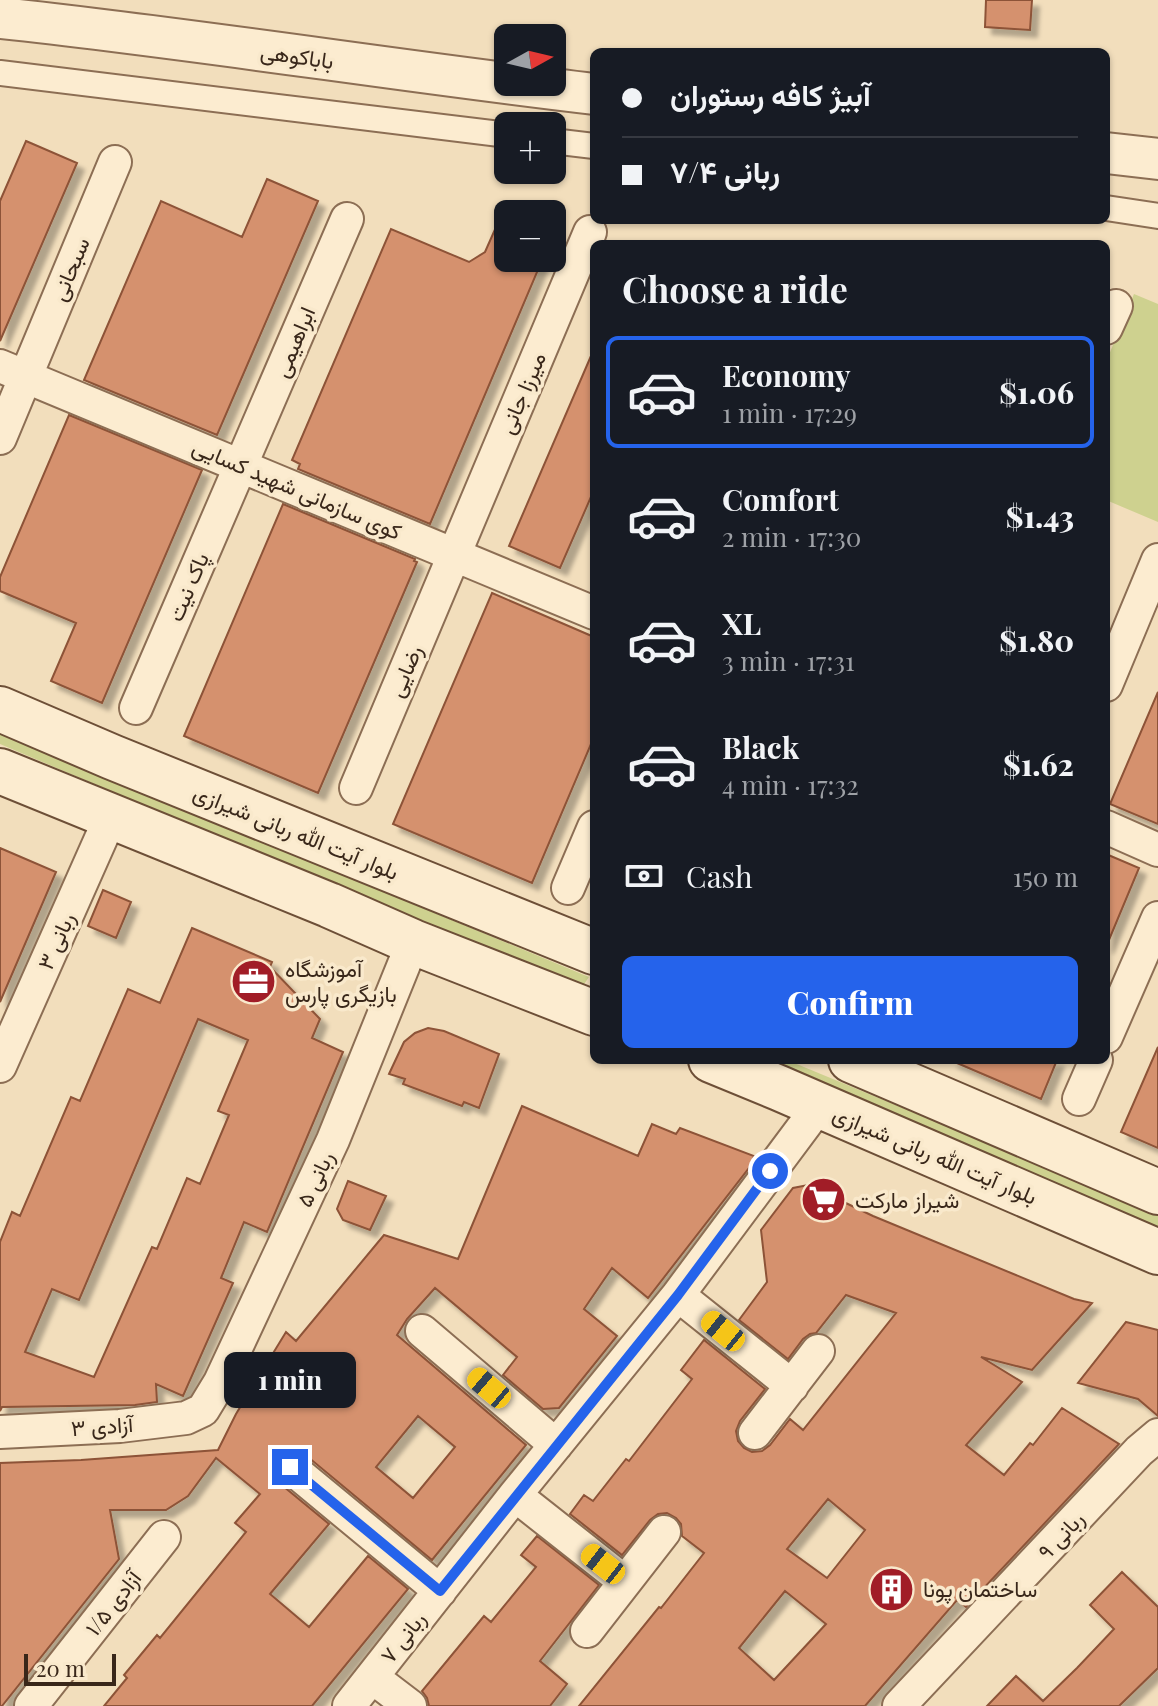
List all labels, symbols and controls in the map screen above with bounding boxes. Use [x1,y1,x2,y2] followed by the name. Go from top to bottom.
[494,24,566,96] north arrow
[494,24,566,272] map controls
[259,35,336,75] street label: باباکوهی
[670,74,871,114] text: آبیژ کافه رستوران
[494,112,566,184] button: +
[670,151,780,191] text: ربانی ۷/۴
[494,200,566,272] button: −
[42,232,96,305] street label: سبحانی
[622,264,848,312] text: Choose a ride
[265,302,321,382] street label: ابراهیمی
[490,347,552,438] street label: میرزا جانی
[722,355,851,395] text: Economy
[626,356,698,428] icon: car
[999,372,1074,412] text: $1.06
[722,395,857,430] text: 1 min · 17:29
[188,430,407,546] street label: کوی سازمانی شهید کسایی
[722,479,839,519] text: Comfort
[626,480,698,552] icon: car
[1006,496,1074,536] text: $1.43
[722,519,861,554] text: 2 min · 17:30
[159,548,216,626] street label: پاک نیت
[722,603,761,643] text: XL
[626,604,698,676] icon: car
[999,620,1074,660] text: $1.80
[380,640,428,701] street label: رضایی
[722,643,855,678] text: 3 min · 17:31
[722,727,799,767] text: Black
[626,728,698,800] icon: car
[1003,744,1074,784] text: $1.62
[722,767,859,802] text: 4 min · 17:32
[189,776,403,886] street label: بلوار آیت الله ربانی شیرازی
[622,854,666,898] icon: cash
[686,856,753,896] text: Cash
[1013,859,1078,894] text: 150 m
[29,907,81,974] street label: ربانی ۳
[285,953,397,1009] place label: آموزشگاه بازیگری پارس
[622,956,1078,1048] button: Confirm
[230,958,278,1006] office icon: آموزشگاه بازیگری پارس
[829,1097,1042,1211] street label: بلوار آیت الله ربانی شیرازی
[288,1146,340,1211] street label: ربانی ۵
[752,1153,788,1189] route start
[800,1176,848,1224] supermarket icon: شیراز مارکت
[855,1184,959,1214] place label: شیراز مارکت
[697,1307,749,1355] car
[224,1351,356,1407] callout: 1 min
[258,1362,322,1397] text: 1 min
[463,1363,515,1413] car
[70,1408,136,1442] street label: ۳ آزادی
[272,1449,308,1485] route end
[1030,1504,1090,1565] street label: ربانی ۹
[577,1540,629,1588] car
[77,1562,148,1641] street label: آزادی ۱/۵
[868,1565,916,1613] building icon: ساختمان پونا
[923,1573,1037,1604] place label: ساختمان پونا
[372,1604,432,1669] street label: ربانی ۷
[24,1650,116,1686] scale bar
[36,1653,85,1683] text: 20 m

